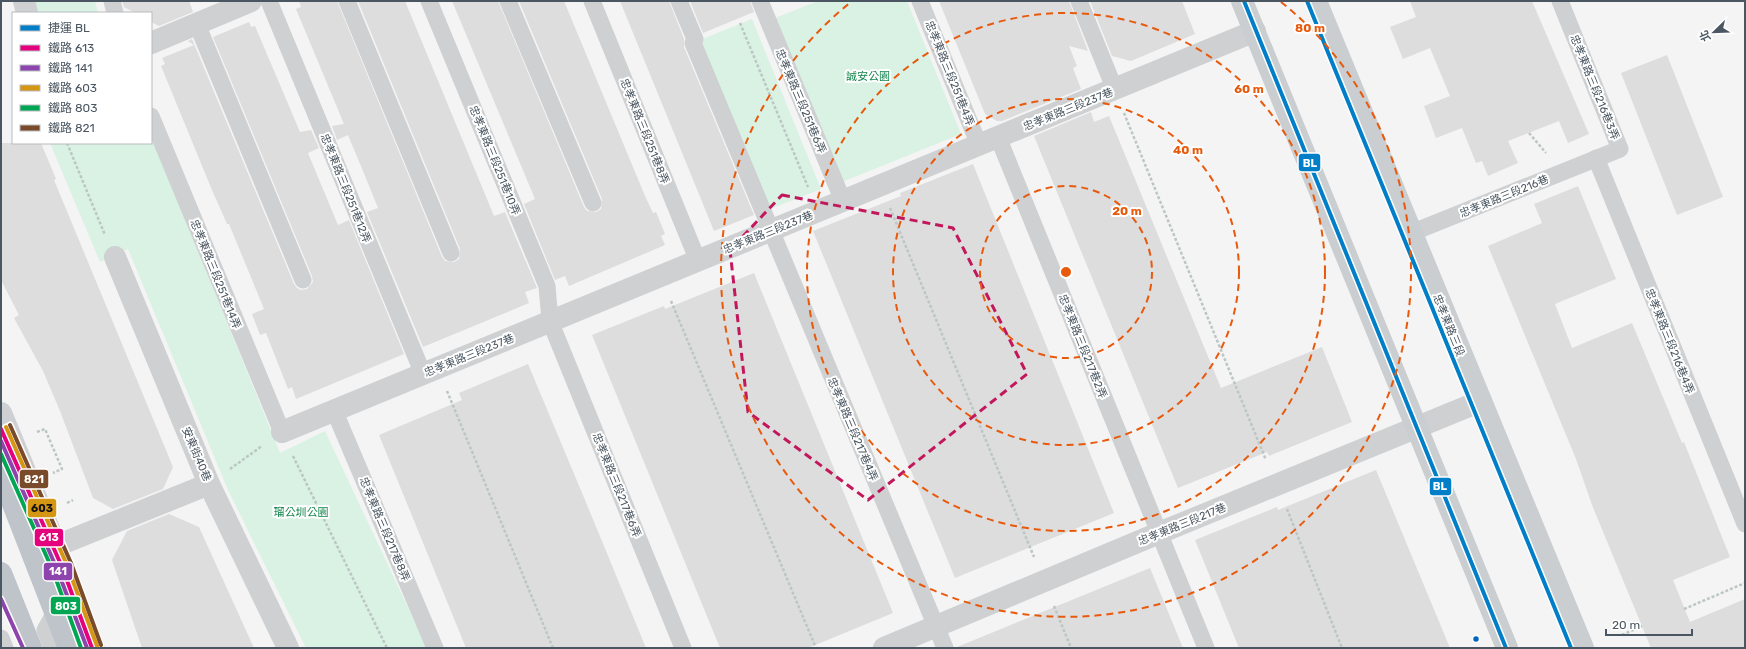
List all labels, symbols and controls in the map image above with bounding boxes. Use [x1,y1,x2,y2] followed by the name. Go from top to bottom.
[12,12,152,144] legend
[1694,12,1734,52] north arrow
[922,19,977,128] street label: 忠孝東路三段251巷4弄
[48,21,90,35] text: 捷運 BL
[1295,21,1325,35] text: 80 m
[1697,28,1713,43] text: 北
[1567,33,1622,142] street label: 忠孝東路三段216巷3弄
[48,41,94,55] text: 鐵路 613
[773,47,828,155] street label: 忠孝東路三段251巷6弄
[48,61,92,75] text: 鐵路 141
[846,70,890,83] park label: 誠安公園
[617,77,672,186] street label: 忠孝東路三段251巷8弄
[48,81,97,95] text: 鐵路 603
[1234,82,1264,96] text: 60 m
[1021,86,1115,133] street label: 忠孝東路三段237巷
[48,101,97,115] text: 鐵路 803
[467,103,523,217] street label: 忠孝東路三段251巷10弄
[48,121,95,135] text: 鐵路 821
[318,132,373,245] street label: 忠孝東路三段251巷12弄
[1173,143,1203,157] text: 40 m
[1298,153,1321,172] line badge: BL
[1303,157,1318,170] text: BL
[1458,173,1551,220] street label: 忠孝東路三段216巷
[1112,204,1142,218] text: 20 m
[721,209,815,256] street label: 忠孝東路三段237巷
[188,217,243,331] street label: 忠孝東路三段251巷14弄
[1059,265,1073,279] centre of rings
[1642,287,1697,396] street label: 忠孝東路三段216巷4弄
[1056,292,1109,400] street label: 忠孝東路三段217巷2弄
[1430,292,1467,358] street label: 忠孝東路三段
[422,332,516,379] street label: 忠孝東路三段237巷
[825,375,880,483] street label: 忠孝東路三段217巷4弄
[179,425,214,483] street label: 安東街40巷
[590,431,643,539] street label: 忠孝東路三段217巷6弄
[19,469,49,489] line badge: 821
[24,473,44,486] text: 821
[357,475,412,583] street label: 忠孝東路三段217巷8弄
[1429,477,1452,496] line badge: BL
[1433,480,1448,493] text: BL
[27,498,57,518] line badge: 603
[1136,501,1228,548] street label: 忠孝東路三段217巷
[31,502,53,515] text: 603
[274,506,329,519] park label: 瑠公圳公園
[34,528,64,547] line badge: 613
[39,531,59,544] text: 613
[43,562,73,581] line badge: 141
[49,565,67,578] text: 141
[50,596,81,615] line badge: 803
[55,600,77,613] text: 803
[1606,611,1692,637] scale bar
[1612,618,1640,632] text: 20 m
[1471,634,1481,644] unlabelled marker

